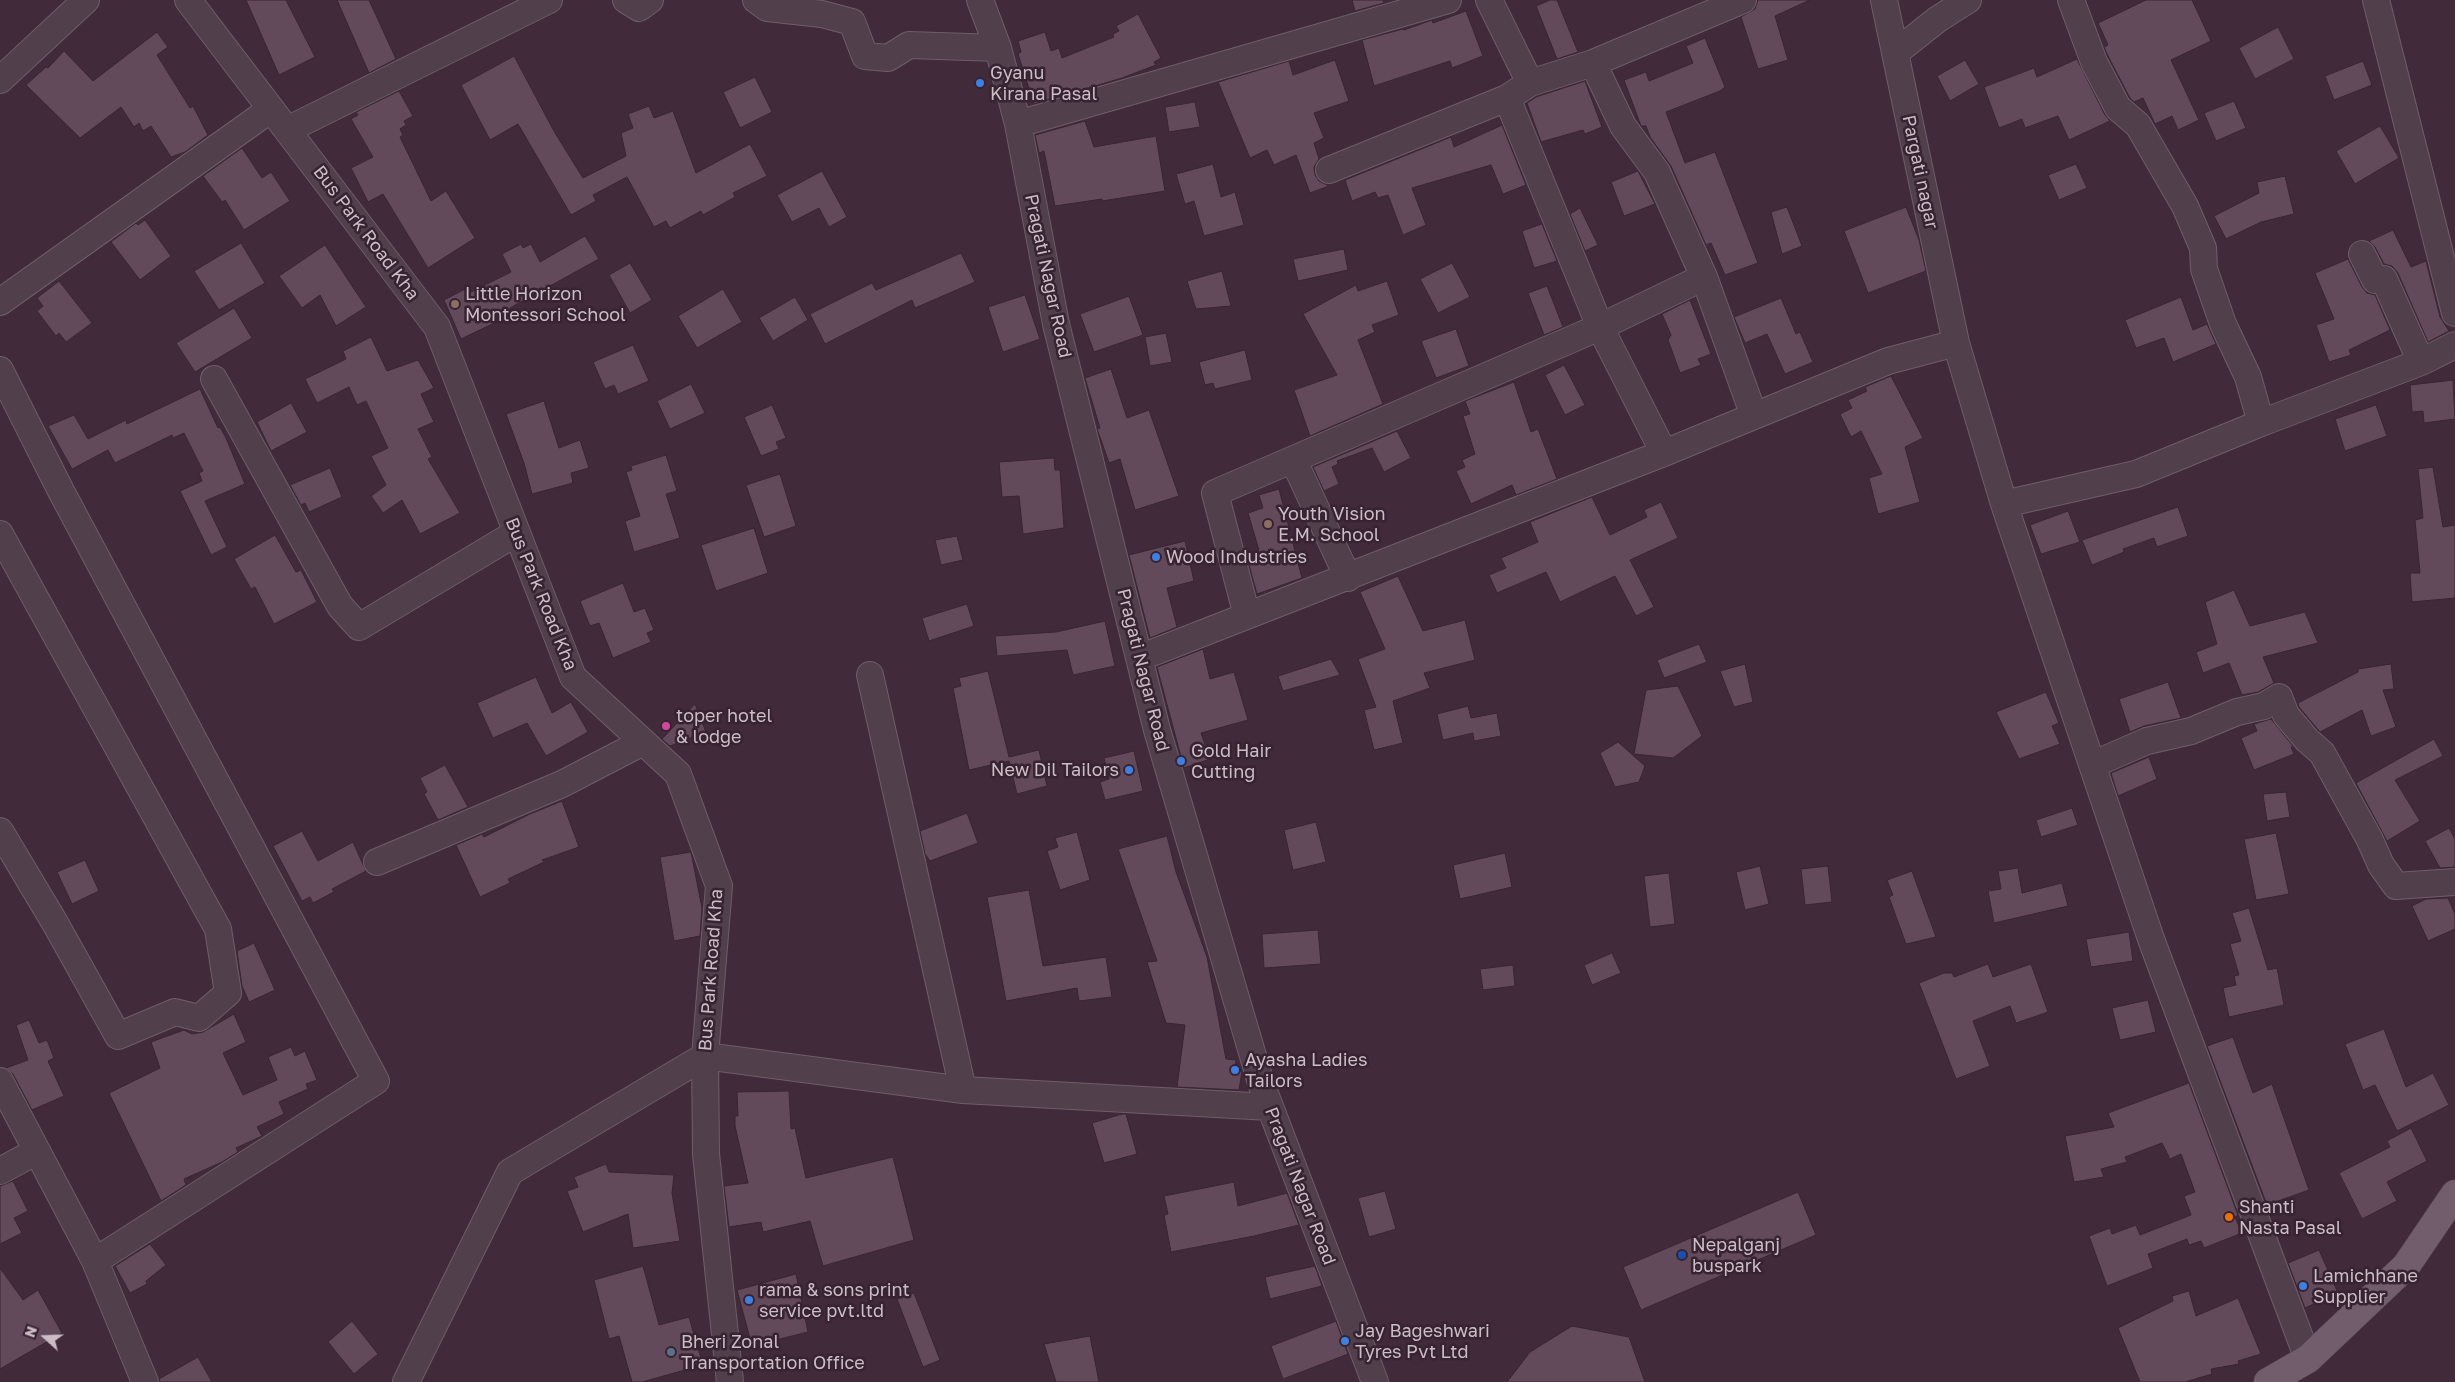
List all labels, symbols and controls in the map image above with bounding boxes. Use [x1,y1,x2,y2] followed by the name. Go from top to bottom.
[990,62,1097,104] place label: Gyanu Kirana Pasal
[974,77,986,89] marker: Gyanu Kirana Pasal
[1897,113,1943,231] street label: Pargati nagar
[308,162,424,304] street label: Bus Park Road Kha
[1020,192,1076,360] street label: Pragati Nagar Road
[465,283,626,326] place label: Little Horizon Montessori School
[449,298,461,310] marker: Little Horizon Montessori School
[1278,503,1386,546] place label: Youth Vision E.M. School
[501,515,581,673] street label: Bus Park Road Kha
[1262,518,1274,530] marker: Youth Vision E.M. School
[1166,546,1307,568] place label: Wood Industries
[1150,551,1162,563] marker: Wood Industries
[1112,586,1174,754] street label: Pragati Nagar Road
[676,705,772,748] place label: toper hotel & lodge
[660,720,672,732] marker: toper hotel & lodge
[1191,740,1271,782] place label: Gold Hair Cutting
[1175,755,1187,767] marker: Gold Hair Cutting
[991,759,1119,781] place label: New Dil Tailors
[1123,764,1135,776] marker: New Dil Tailors
[695,888,727,1052] street label: Bus Park Road Kha
[1245,1049,1367,1092] place label: Ayasha Ladies Tailors
[1229,1064,1241,1076] marker: Ayasha Ladies Tailors
[1260,1104,1340,1268] street label: Pragati Nagar Road
[2239,1196,2342,1238] place label: Shanti Nasta Pasal
[2223,1211,2235,1223] marker: Shanti Nasta Pasal
[1692,1234,1780,1276] place label: Nepalganj buspark
[1676,1249,1688,1261] marker: Nepalganj buspark
[2313,1265,2418,1308] place label: Lamichhane Supplier
[759,1279,910,1322] place label: rama & sons print service pvt.ltd
[2297,1280,2309,1292] marker: Lamichhane Supplier
[743,1294,755,1306] marker: rama & sons print service pvt.ltd
[20,1312,70,1362] north arrow
[1355,1320,1490,1362] place label: Jay Bageshwari Tyres Pvt Ltd
[21,1324,40,1340] text: N
[681,1331,865,1374] place label: Bheri Zonal Transportation Office
[1339,1335,1351,1347] marker: Jay Bageshwari Tyres Pvt Ltd
[665,1346,677,1358] marker: Bheri Zonal Transportation Office

